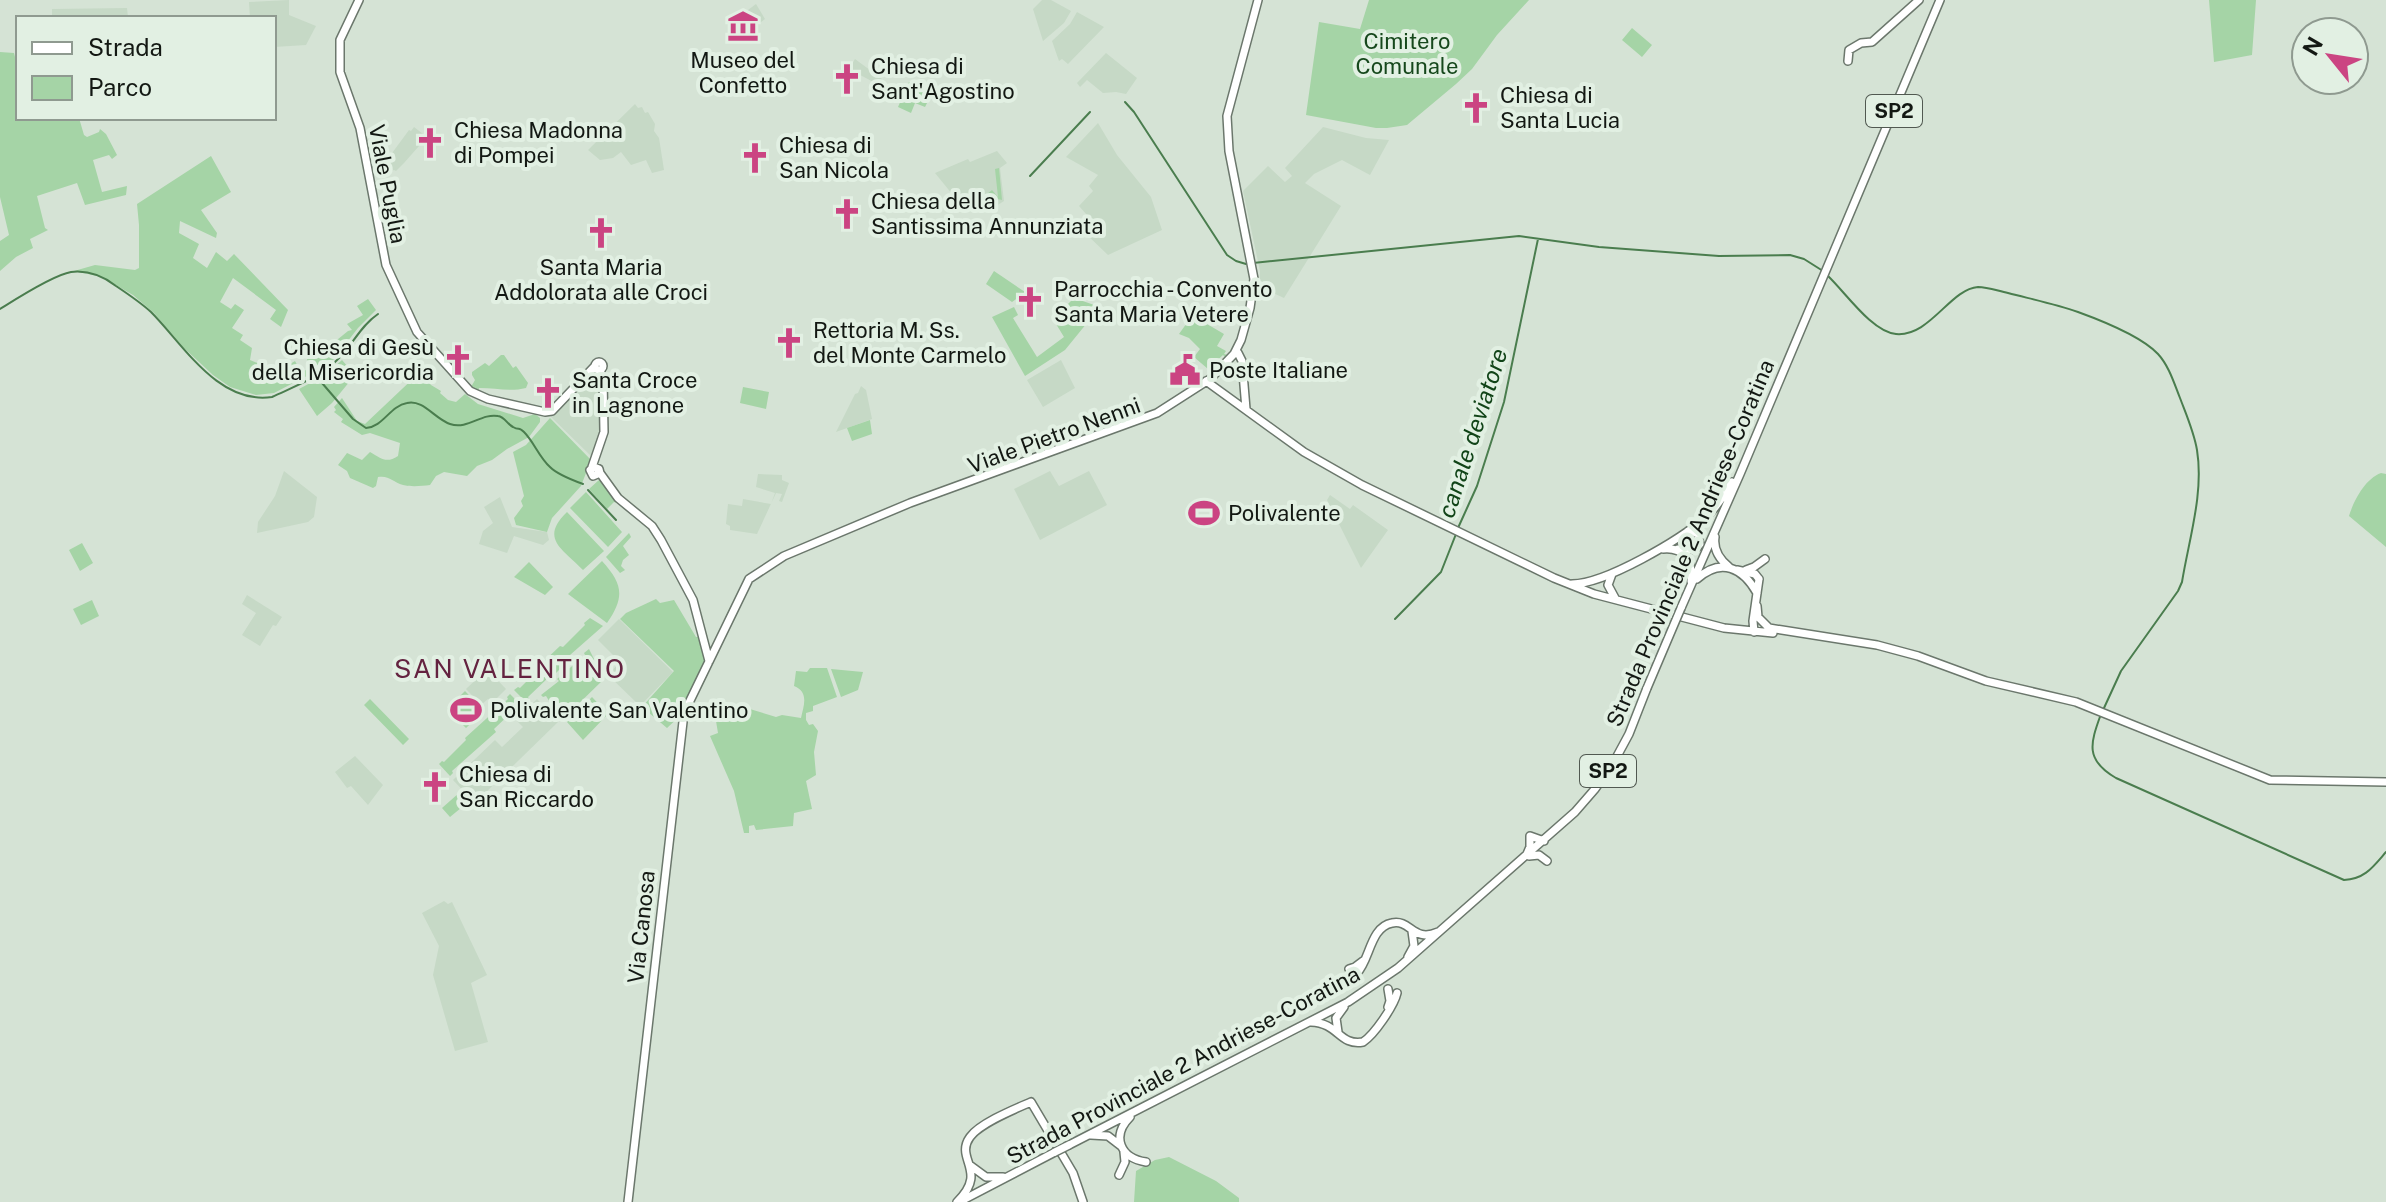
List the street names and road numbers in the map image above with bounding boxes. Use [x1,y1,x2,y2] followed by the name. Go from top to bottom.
[1866,95,1922,127] road number: SP2
[364,122,412,246] street label: Viale Puglia
[1601,356,1779,730] street label: Strada Provinciale 2 Andriese-Coratina
[964,392,1144,478] street label: Viale Pietro Nenni
[1580,755,1636,787] road number: SP2
[622,869,660,985] street label: Via Canosa
[1002,961,1364,1169] street label: Strada Provinciale 2 Andriese-Coratina

